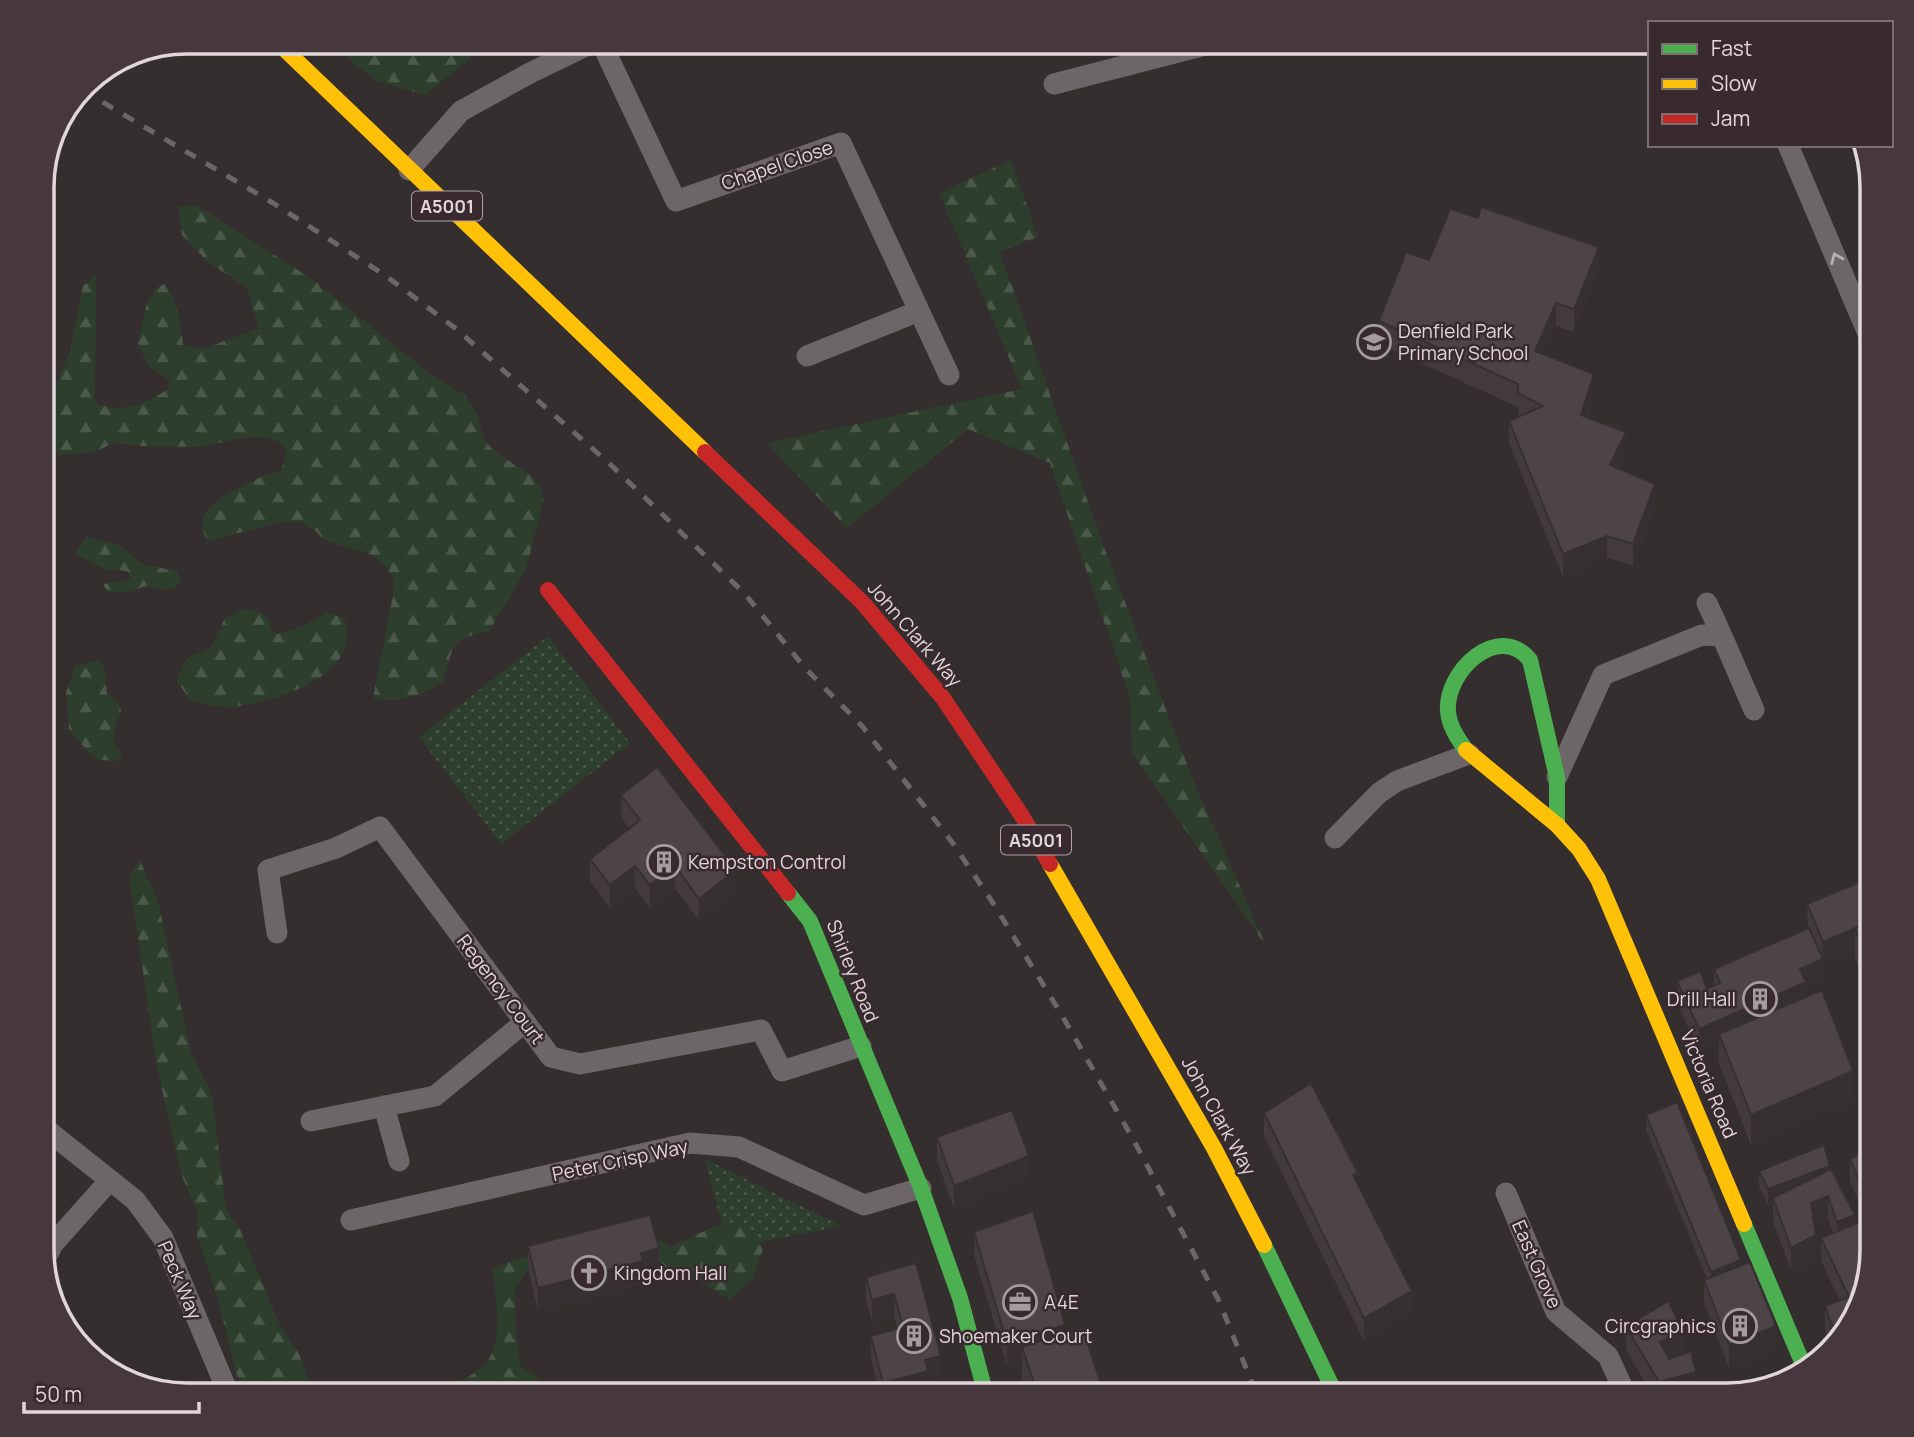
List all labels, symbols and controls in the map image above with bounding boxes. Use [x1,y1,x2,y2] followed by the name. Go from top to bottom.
[1648,21,1893,147] legend
[1711,34,1752,62] text: Fast
[1711,69,1757,97] text: Slow
[1711,104,1750,132] text: Jam
[718,134,836,196] street label: Chapel Close
[412,191,482,220] road number: A5001
[1830,252,1844,264] one-way arrow
[1398,318,1528,366] place label: Denfield Park Primary School
[1355,323,1393,361] school or university icon: Denfield Park Primary School
[862,576,968,692] street label: John Clark Way
[1001,826,1071,854] road number: A5001
[645,843,683,881] building icon: Kempston Control
[688,849,846,875] place label: Kempston Control
[821,916,885,1026] street label: Shirley Road
[451,929,551,1049] street label: Regency Court
[1741,980,1779,1018] building icon: Drill Hall
[1667,986,1736,1012] place label: Drill Hall
[1675,1026,1743,1142] street label: Victoria Road
[1176,1052,1262,1180] street label: John Clark Way
[550,1133,690,1187] street label: Peter Crisp Way
[1506,1216,1568,1312] street label: East Grove
[152,1237,208,1323] street label: Peck Way
[570,1254,608,1292] church icon: Kingdom Hall
[614,1260,727,1286] place label: Kingdom Hall
[1001,1283,1039,1321] office icon: A4E
[1044,1289,1079,1315] place label: A4E
[1721,1307,1759,1345] building icon: Circgraphics
[1605,1313,1716,1339] place label: Circgraphics
[895,1317,933,1355] building icon: Shoemaker Court
[939,1323,1092,1349] place label: Shoemaker Court
[24,1370,200,1414] scale bar
[35,1380,82,1408] text: 50 m

